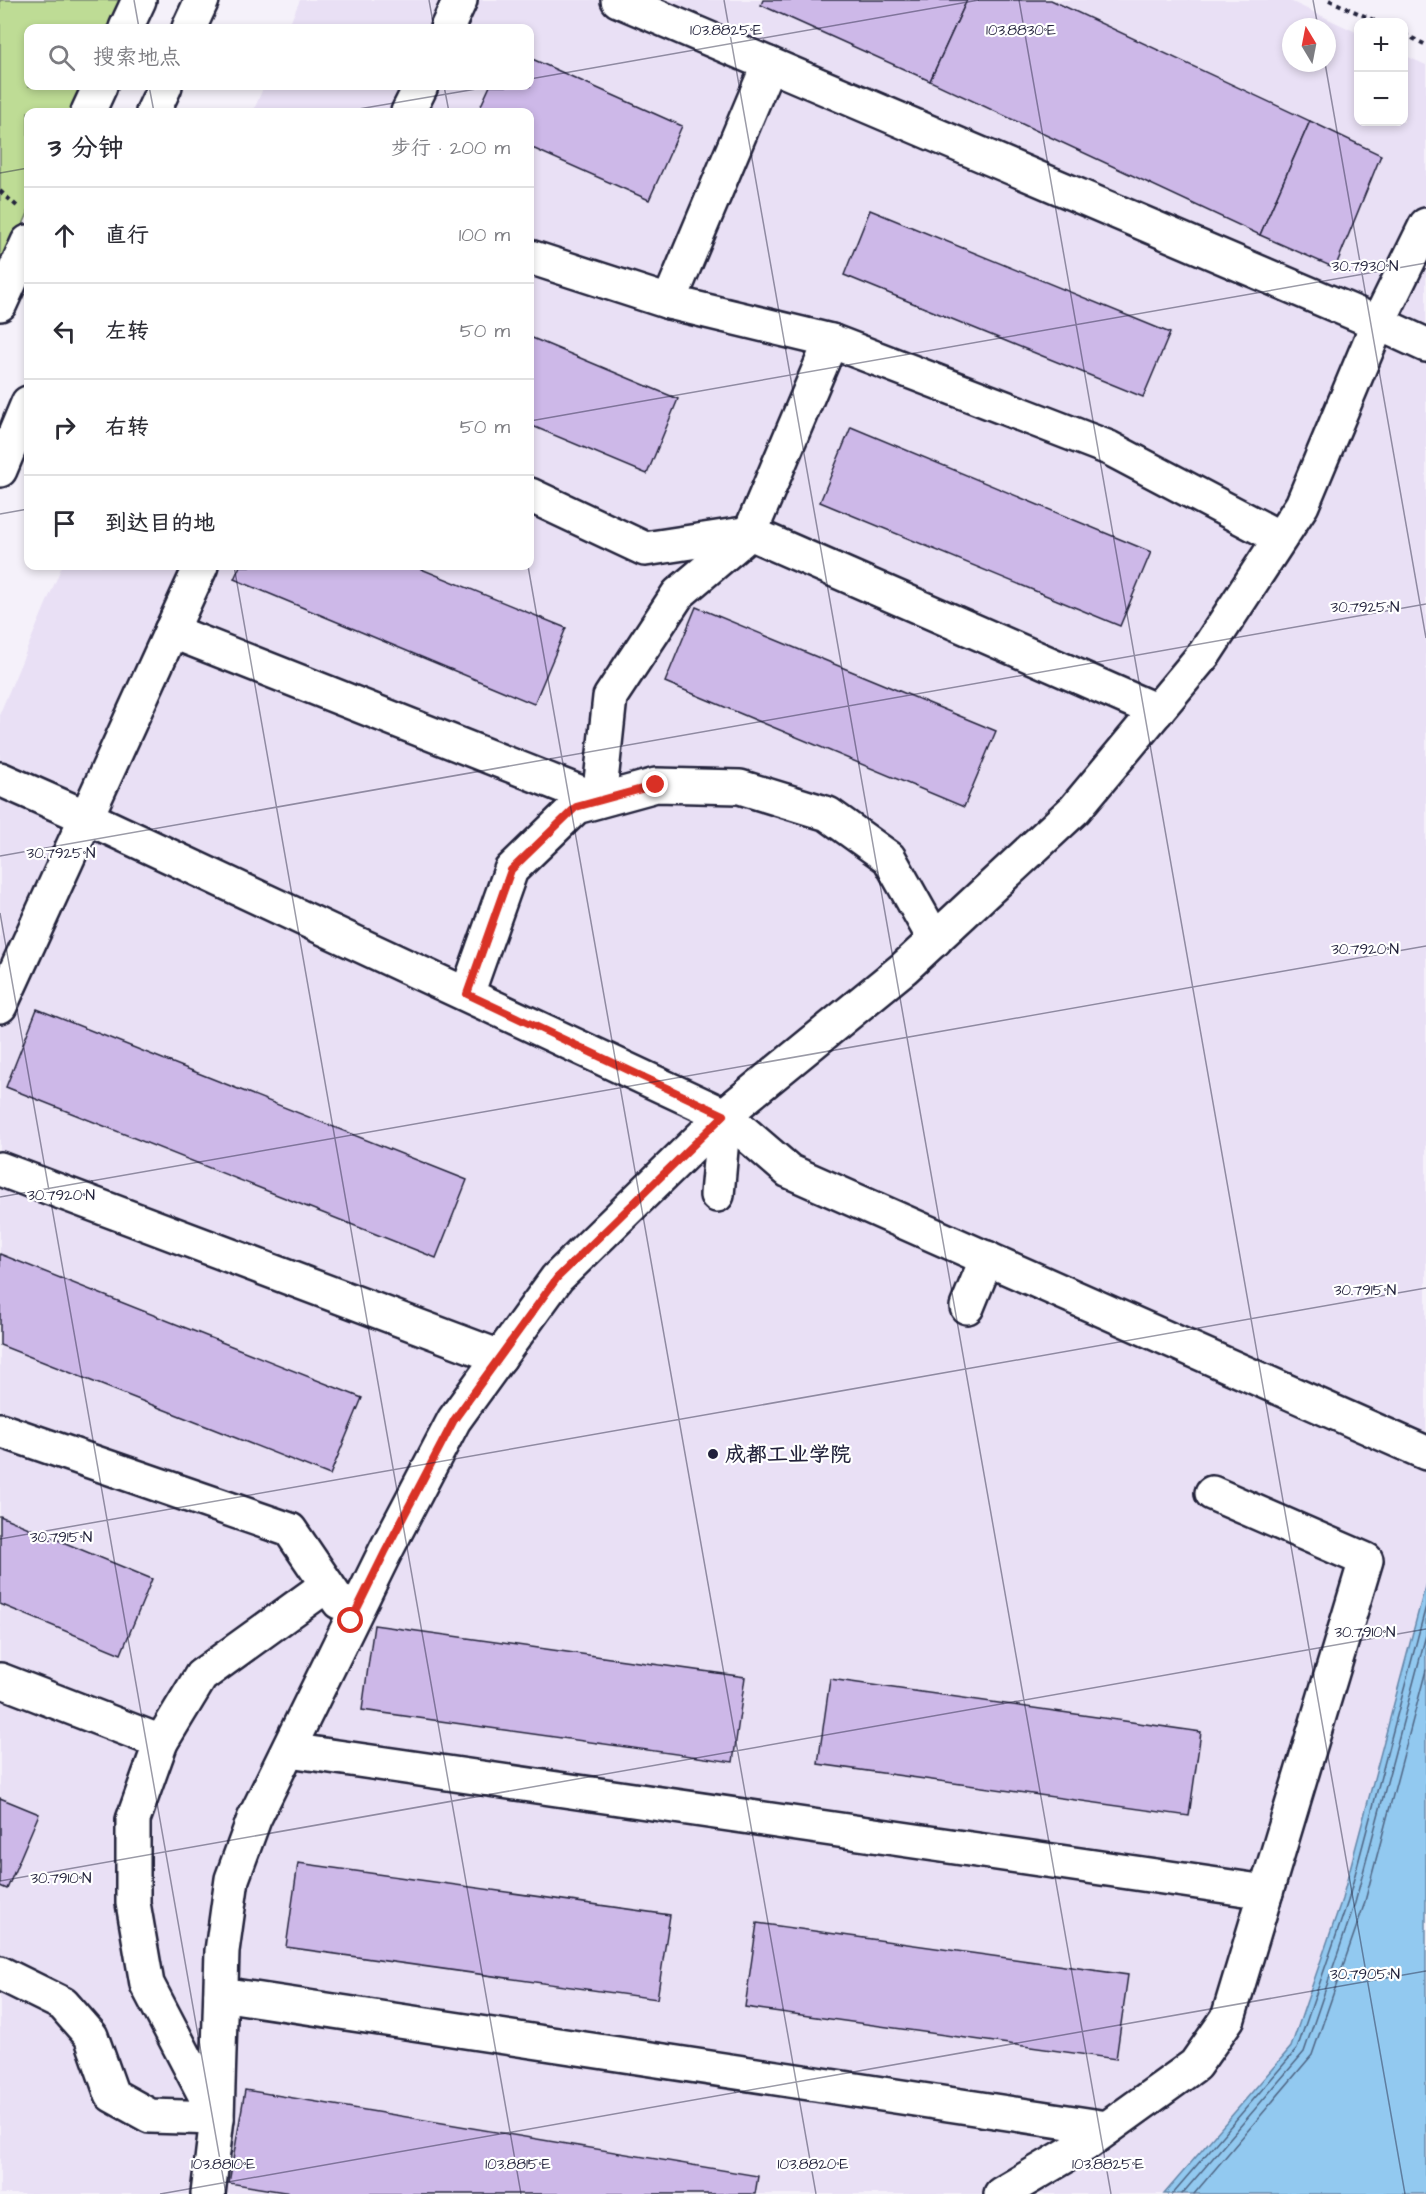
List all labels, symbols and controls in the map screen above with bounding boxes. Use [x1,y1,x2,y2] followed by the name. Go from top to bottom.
[1282,18,1336,72] north arrow
[1354,18,1408,126] map controls
[1354,18,1408,72] button: +
[690,20,762,41] text: 103.8825°E
[986,20,1056,41] text: 103.8830°E
[24,24,534,90] search box
[45,41,78,74] icon: search
[93,42,181,73] text: 搜索地点
[1354,72,1408,126] button: −
[48,130,124,166] text: 3 分钟
[391,134,510,162] text: 步行 · 200 m
[48,219,81,252] icon: ahead
[105,220,149,251] text: 直行
[459,221,510,249] text: 100 m
[1332,256,1398,277] text: 30.7930°N
[48,315,81,348] icon: left
[105,316,149,347] text: 左转
[460,317,510,345] text: 50 m
[48,411,81,444] icon: right
[105,412,149,443] text: 右转
[460,413,510,441] text: 50 m
[48,507,81,540] icon: arrive
[105,508,215,539] text: 到达目的地
[1331,597,1399,618] text: 30.7925°N
[642,771,668,797] route end
[27,843,95,864] text: 30.7925°N
[1331,939,1399,960] text: 30.7920°N
[27,1185,95,1206] text: 30.7920°N
[1334,1280,1396,1301] text: 30.7915°N
[725,1440,851,1469] place label: 成都工业学院
[706,1447,720,1461] marker: 成都工业学院
[30,1527,92,1548] text: 30.7915°N
[337,1607,363,1633] route start
[1334,1622,1396,1643] text: 30.7910°N
[30,1868,92,1889] text: 30.7910°N
[1330,1964,1400,1985] text: 30.7905°N
[191,2154,255,2175] text: 103.8810°E
[485,2154,551,2175] text: 103.8815°E
[778,2154,849,2175] text: 103.8820°E
[1072,2154,1144,2175] text: 103.8825°E

